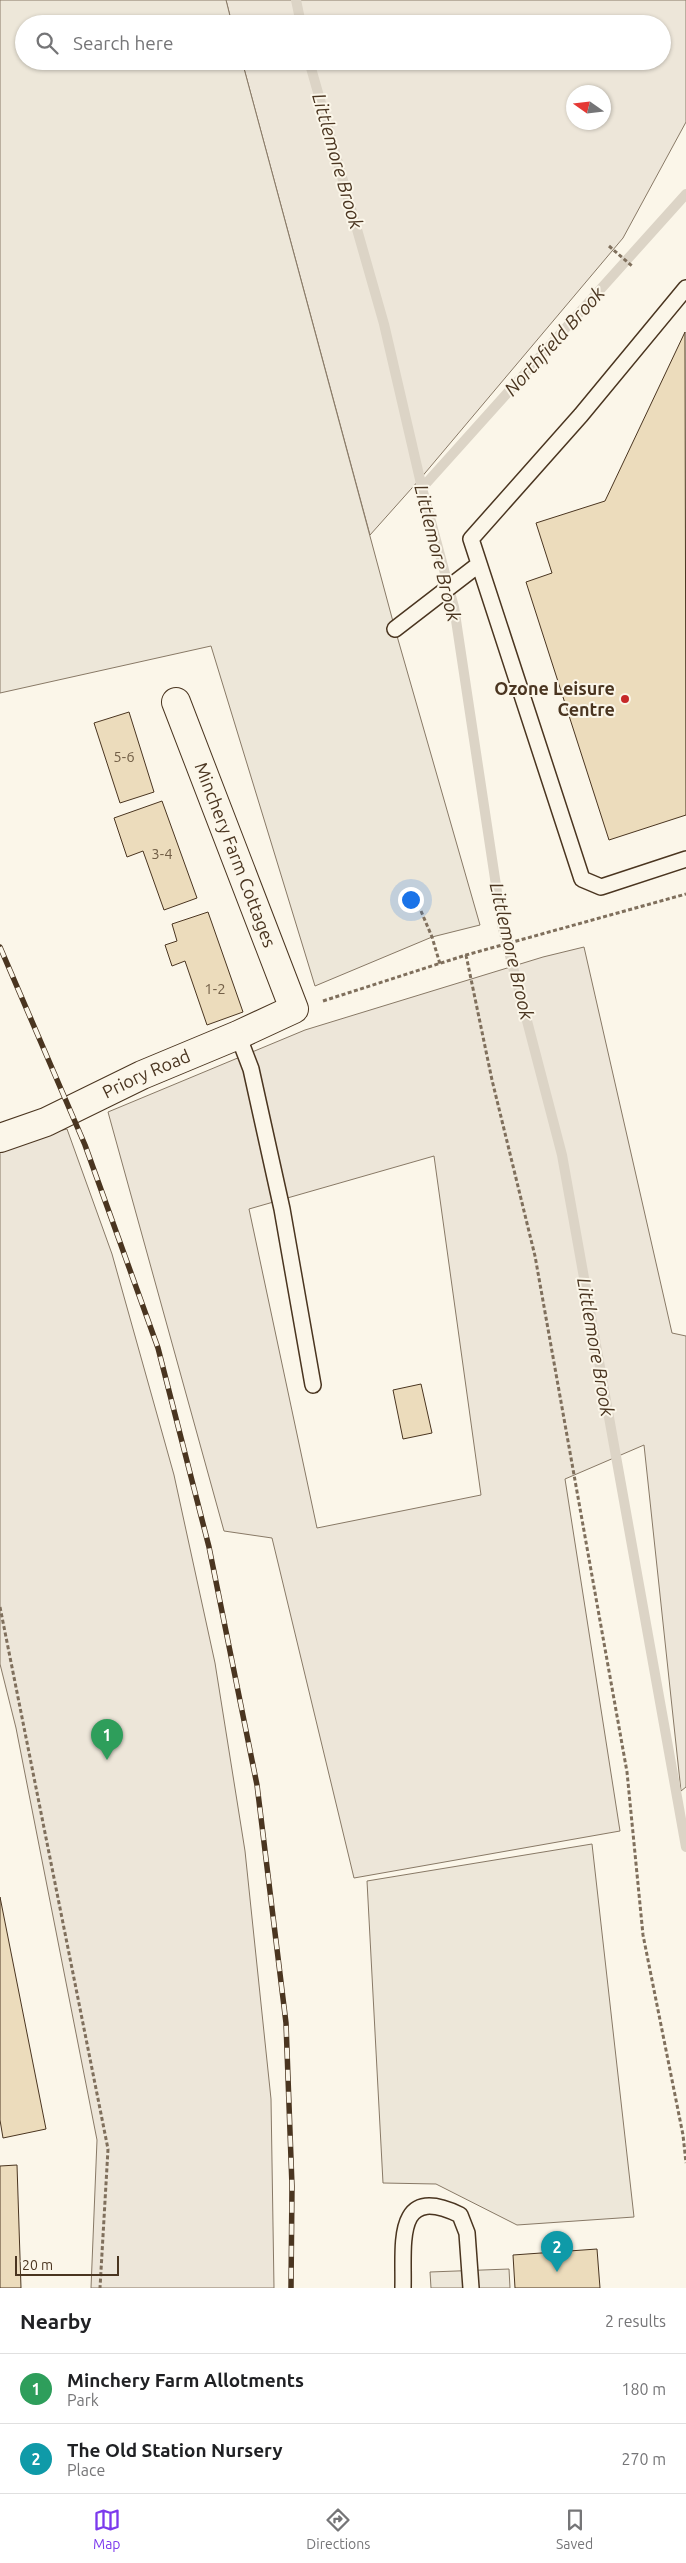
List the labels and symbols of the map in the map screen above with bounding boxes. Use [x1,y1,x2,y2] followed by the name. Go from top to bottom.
[566,85,611,130] north arrow
[308,90,368,232] water label: Littlemore Brook
[499,282,609,400] water label: Northfield Brook
[410,482,466,624] water label: Littlemore Brook
[494,678,615,719] place label: Ozone Leisure Centre
[619,693,631,705] marker: Ozone Leisure Centre
[113,748,135,765] house number: 5-6
[191,759,281,950] street label: Minchery Farm Cottages
[151,845,173,862] house number: 3-4
[485,880,539,1022] water label: Littlemore Brook
[398,887,424,913] your location
[204,980,226,997] house number: 1-2
[99,1045,193,1102] street label: Priory Road
[573,1276,619,1418] water label: Littlemore Brook
[91,1719,123,1760] pin: 1
[541,2231,573,2272] pin: 2
[15,2253,119,2276] scale bar

